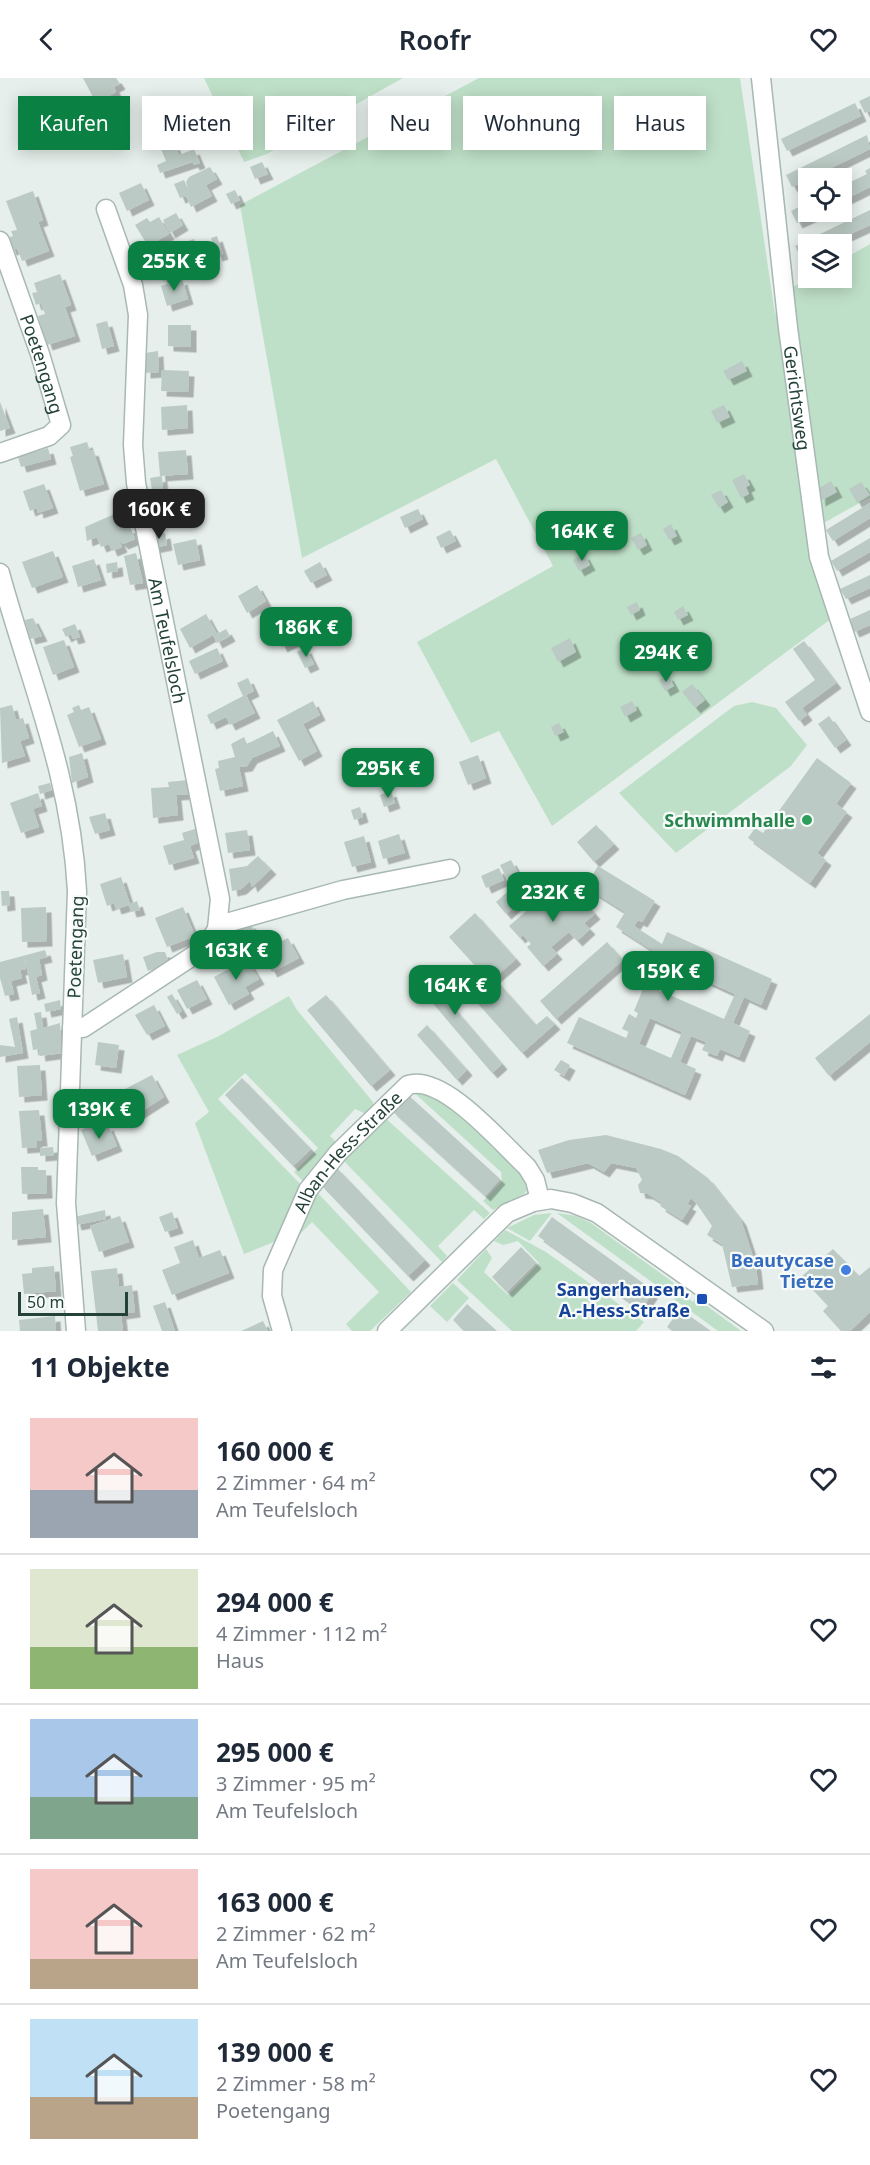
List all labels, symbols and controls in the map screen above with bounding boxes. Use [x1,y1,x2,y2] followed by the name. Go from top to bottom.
[399,21,471,58] text: Roofr
[30,23,63,56] icon: back
[807,23,840,56] icon: heart
[18,96,130,150] chip: Kaufen
[142,96,253,150] chip: Mieten
[265,96,356,150] chip: Filter
[368,96,451,150] chip: Neu
[463,96,602,150] chip: Wohnung
[614,96,706,150] chip: Haus
[798,168,852,288] map controls
[798,168,852,222] button: locate
[798,234,852,288] button: layers
[125,241,223,292] pin: 255K €
[142,247,206,274] text: 255K €
[15,311,69,417] street label: Poetengang
[778,344,816,452] street label: Gerichtsweg
[110,489,208,540] pin: 160K €
[127,495,191,522] text: 160K €
[533,511,631,562] pin: 164K €
[550,517,614,544] text: 164K €
[143,575,192,706] street label: Am Teufelsloch
[257,607,355,658] pin: 186K €
[274,613,338,640] text: 186K €
[617,632,715,683] pin: 294K €
[634,638,698,665] text: 294K €
[339,748,437,799] pin: 295K €
[356,754,420,781] text: 295K €
[664,808,795,832] place label: Schwimmhalle
[800,813,814,827] marker: Schwimmhalle
[504,872,602,923] pin: 232K €
[521,878,585,905] text: 232K €
[61,895,89,999] street label: Poetengang
[187,930,285,981] pin: 163K €
[204,936,268,963] text: 163K €
[619,951,717,1002] pin: 159K €
[636,957,700,984] text: 159K €
[406,965,504,1016] pin: 164K €
[423,971,487,998] text: 164K €
[288,1085,407,1217] street label: Alban-Hess-Straße
[50,1089,148,1140] pin: 139K €
[67,1095,131,1122] text: 139K €
[731,1248,834,1293] place label: Beautycase Tietze
[839,1263,853,1277] marker: Beautycase Tietze
[557,1277,690,1322] place label: Sangerhausen, A.-Hess-Straße
[18,1289,128,1316] scale bar
[27,1291,64,1313] text: 50 m
[695,1292,709,1306] marker: Sangerhausen, A.-Hess-Straße
[30,1349,170,1385] text: 11 Objekte
[807,1351,840,1384] icon: filters
[216,1433,334,1469] text: 160 000 €
[78,1442,150,1514] icon: home
[807,1462,840,1495] icon: heart
[216,1469,376,1496] text: 2 Zimmer · 64 m²
[216,1496,358,1523] text: Am Teufelsloch
[216,1584,334,1620] text: 294 000 €
[78,1593,150,1665] icon: home
[807,1613,840,1646] icon: heart
[216,1620,387,1647] text: 4 Zimmer · 112 m²
[216,1647,264,1674] text: Haus
[216,1734,334,1770] text: 295 000 €
[78,1743,150,1815] icon: home
[807,1763,840,1796] icon: heart
[216,1770,376,1797] text: 3 Zimmer · 95 m²
[216,1797,358,1824] text: Am Teufelsloch
[216,1884,334,1920] text: 163 000 €
[78,1893,150,1965] icon: home
[807,1913,840,1946] icon: heart
[216,1920,376,1947] text: 2 Zimmer · 62 m²
[216,1947,358,1974] text: Am Teufelsloch
[216,2034,334,2070] text: 139 000 €
[78,2043,150,2115] icon: home
[807,2063,840,2096] icon: heart
[216,2070,376,2097] text: 2 Zimmer · 58 m²
[216,2097,331,2124] text: Poetengang

